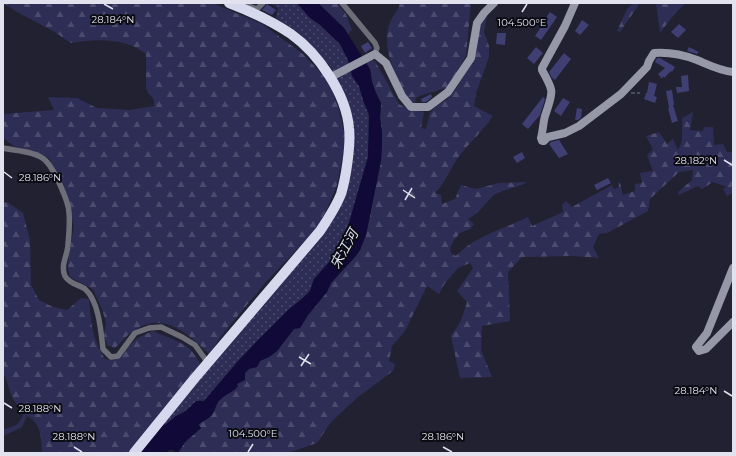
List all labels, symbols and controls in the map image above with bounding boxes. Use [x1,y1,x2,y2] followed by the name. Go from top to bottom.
[92,13,134,26] text: 28.184°N
[498,16,547,29] text: 104.500°E
[675,154,717,167] text: 28.182°N
[19,171,61,184] text: 28.186°N
[326,224,364,272] water label: 宋江河
[675,384,717,397] text: 28.184°N
[19,402,61,415] text: 28.188°N
[229,427,278,440] text: 104.500°E
[53,430,95,443] text: 28.188°N
[422,430,464,443] text: 28.186°N

